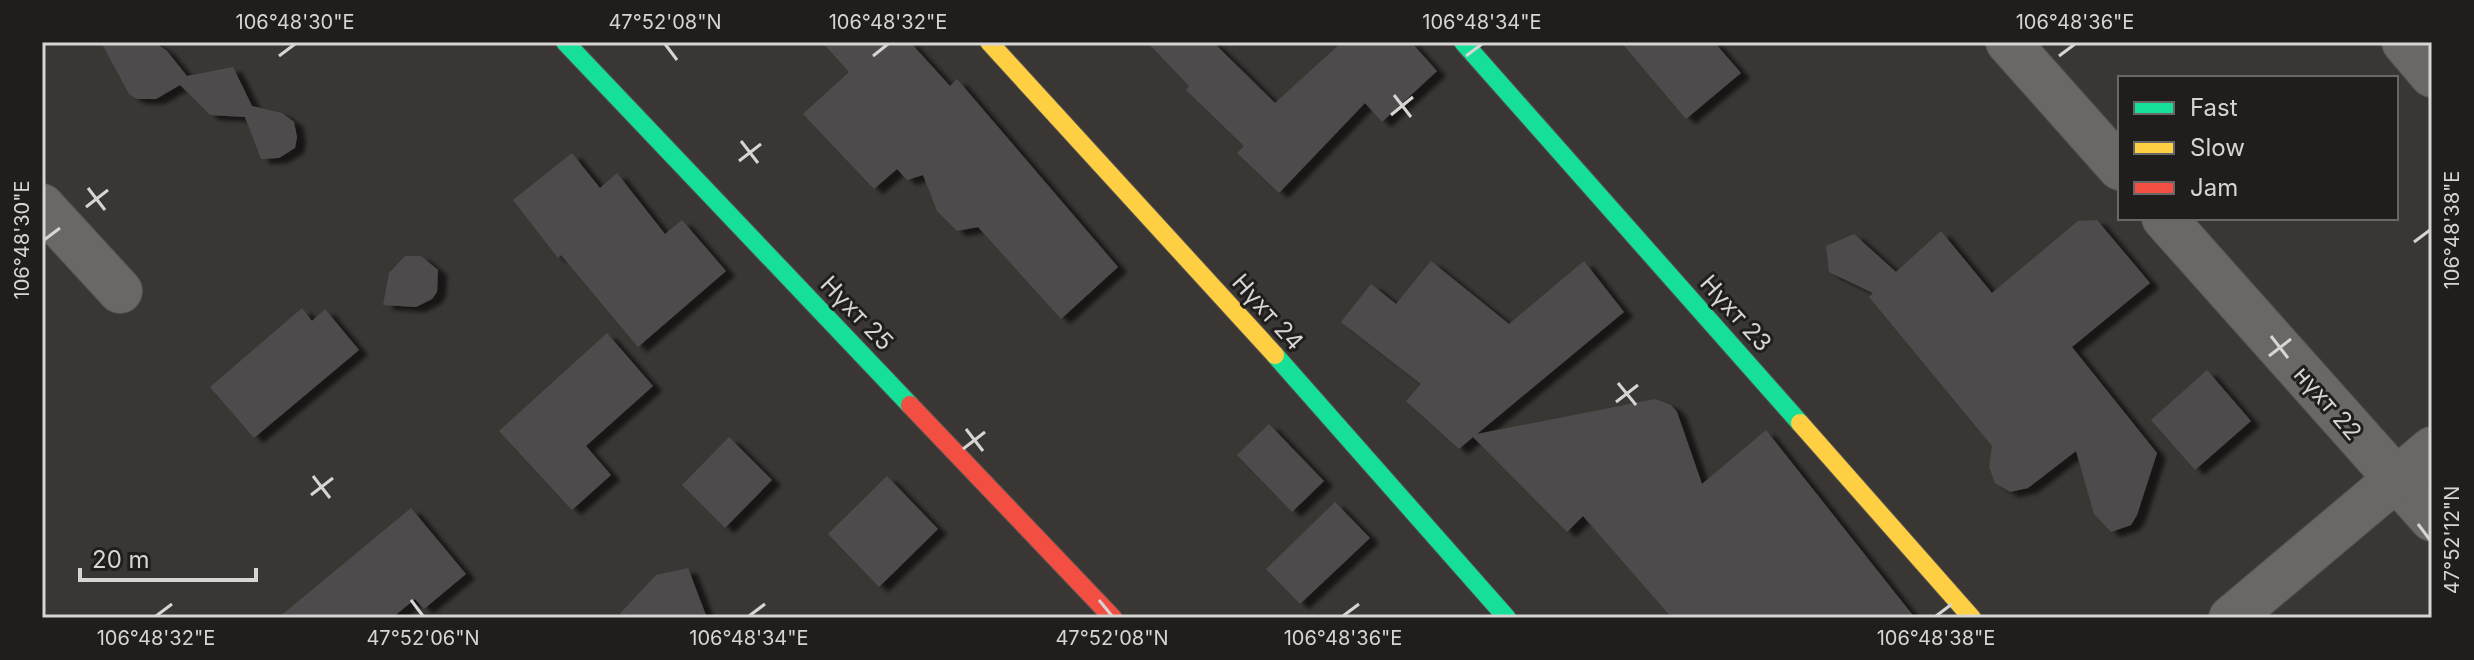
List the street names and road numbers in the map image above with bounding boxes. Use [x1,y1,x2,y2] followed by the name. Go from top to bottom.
[1226,268,1310,356] street label: Нүхт 24
[1694,269,1778,357] street label: Нүхт 23
[815,270,899,356] street label: Нүхт 25
[2288,360,2368,446] street label: нүхт 22

